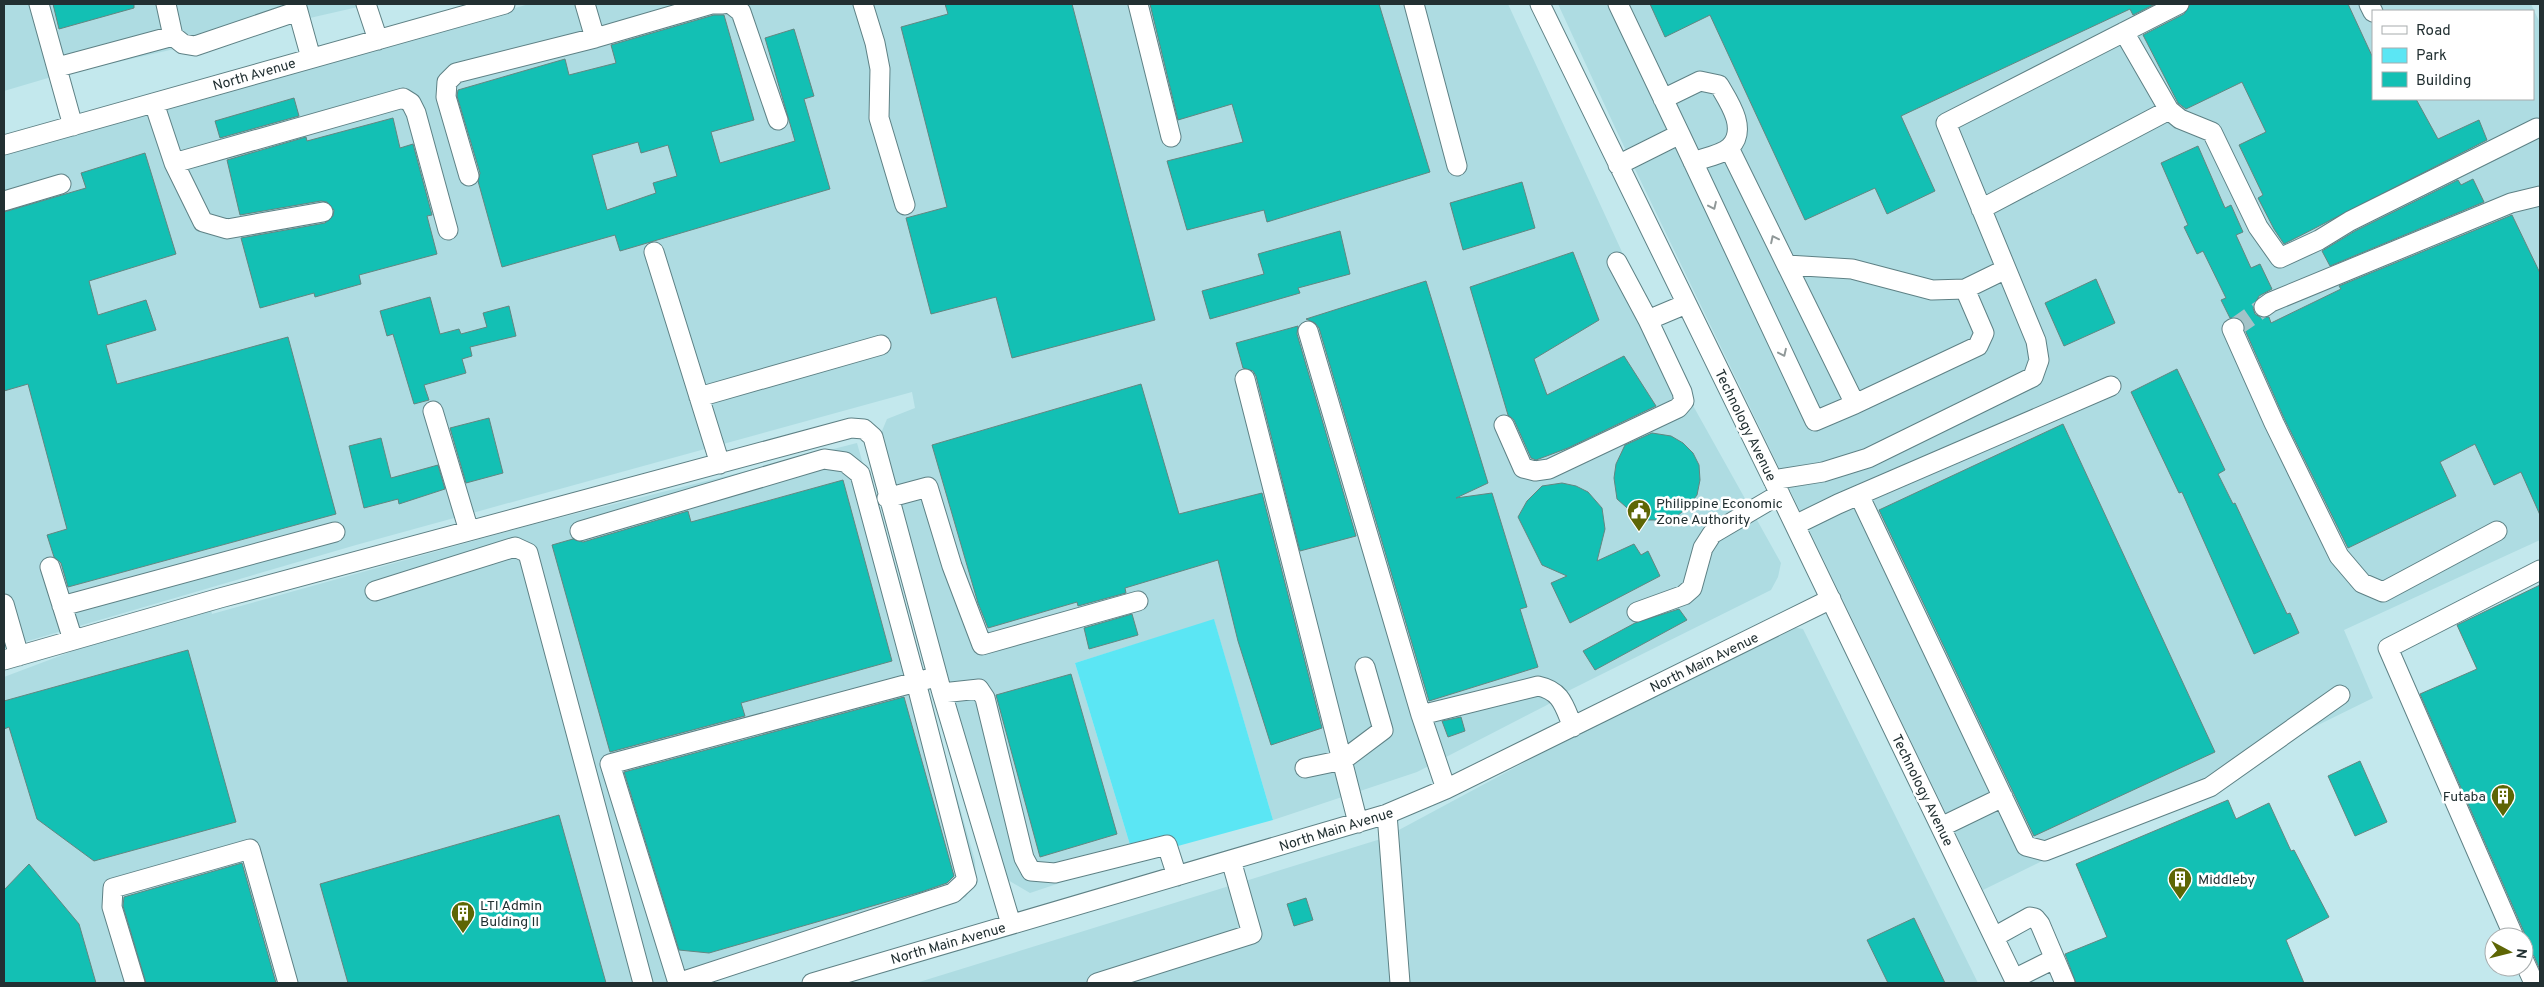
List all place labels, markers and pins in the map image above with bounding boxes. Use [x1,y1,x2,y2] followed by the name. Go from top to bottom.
[1656,496,1783,529] place label: Philippine Economic Zone Authority
[1626,498,1652,532] public building icon: Philippine Economic Zone Authority
[2490,783,2516,817] building icon: Futaba
[2443,789,2486,806] place label: Futaba
[2167,866,2193,900] building icon: Middleby
[2198,872,2255,889] place label: Middleby
[480,898,542,931] place label: LTI Admin Bulding II
[450,900,476,934] building icon: LTI Admin Bulding II

